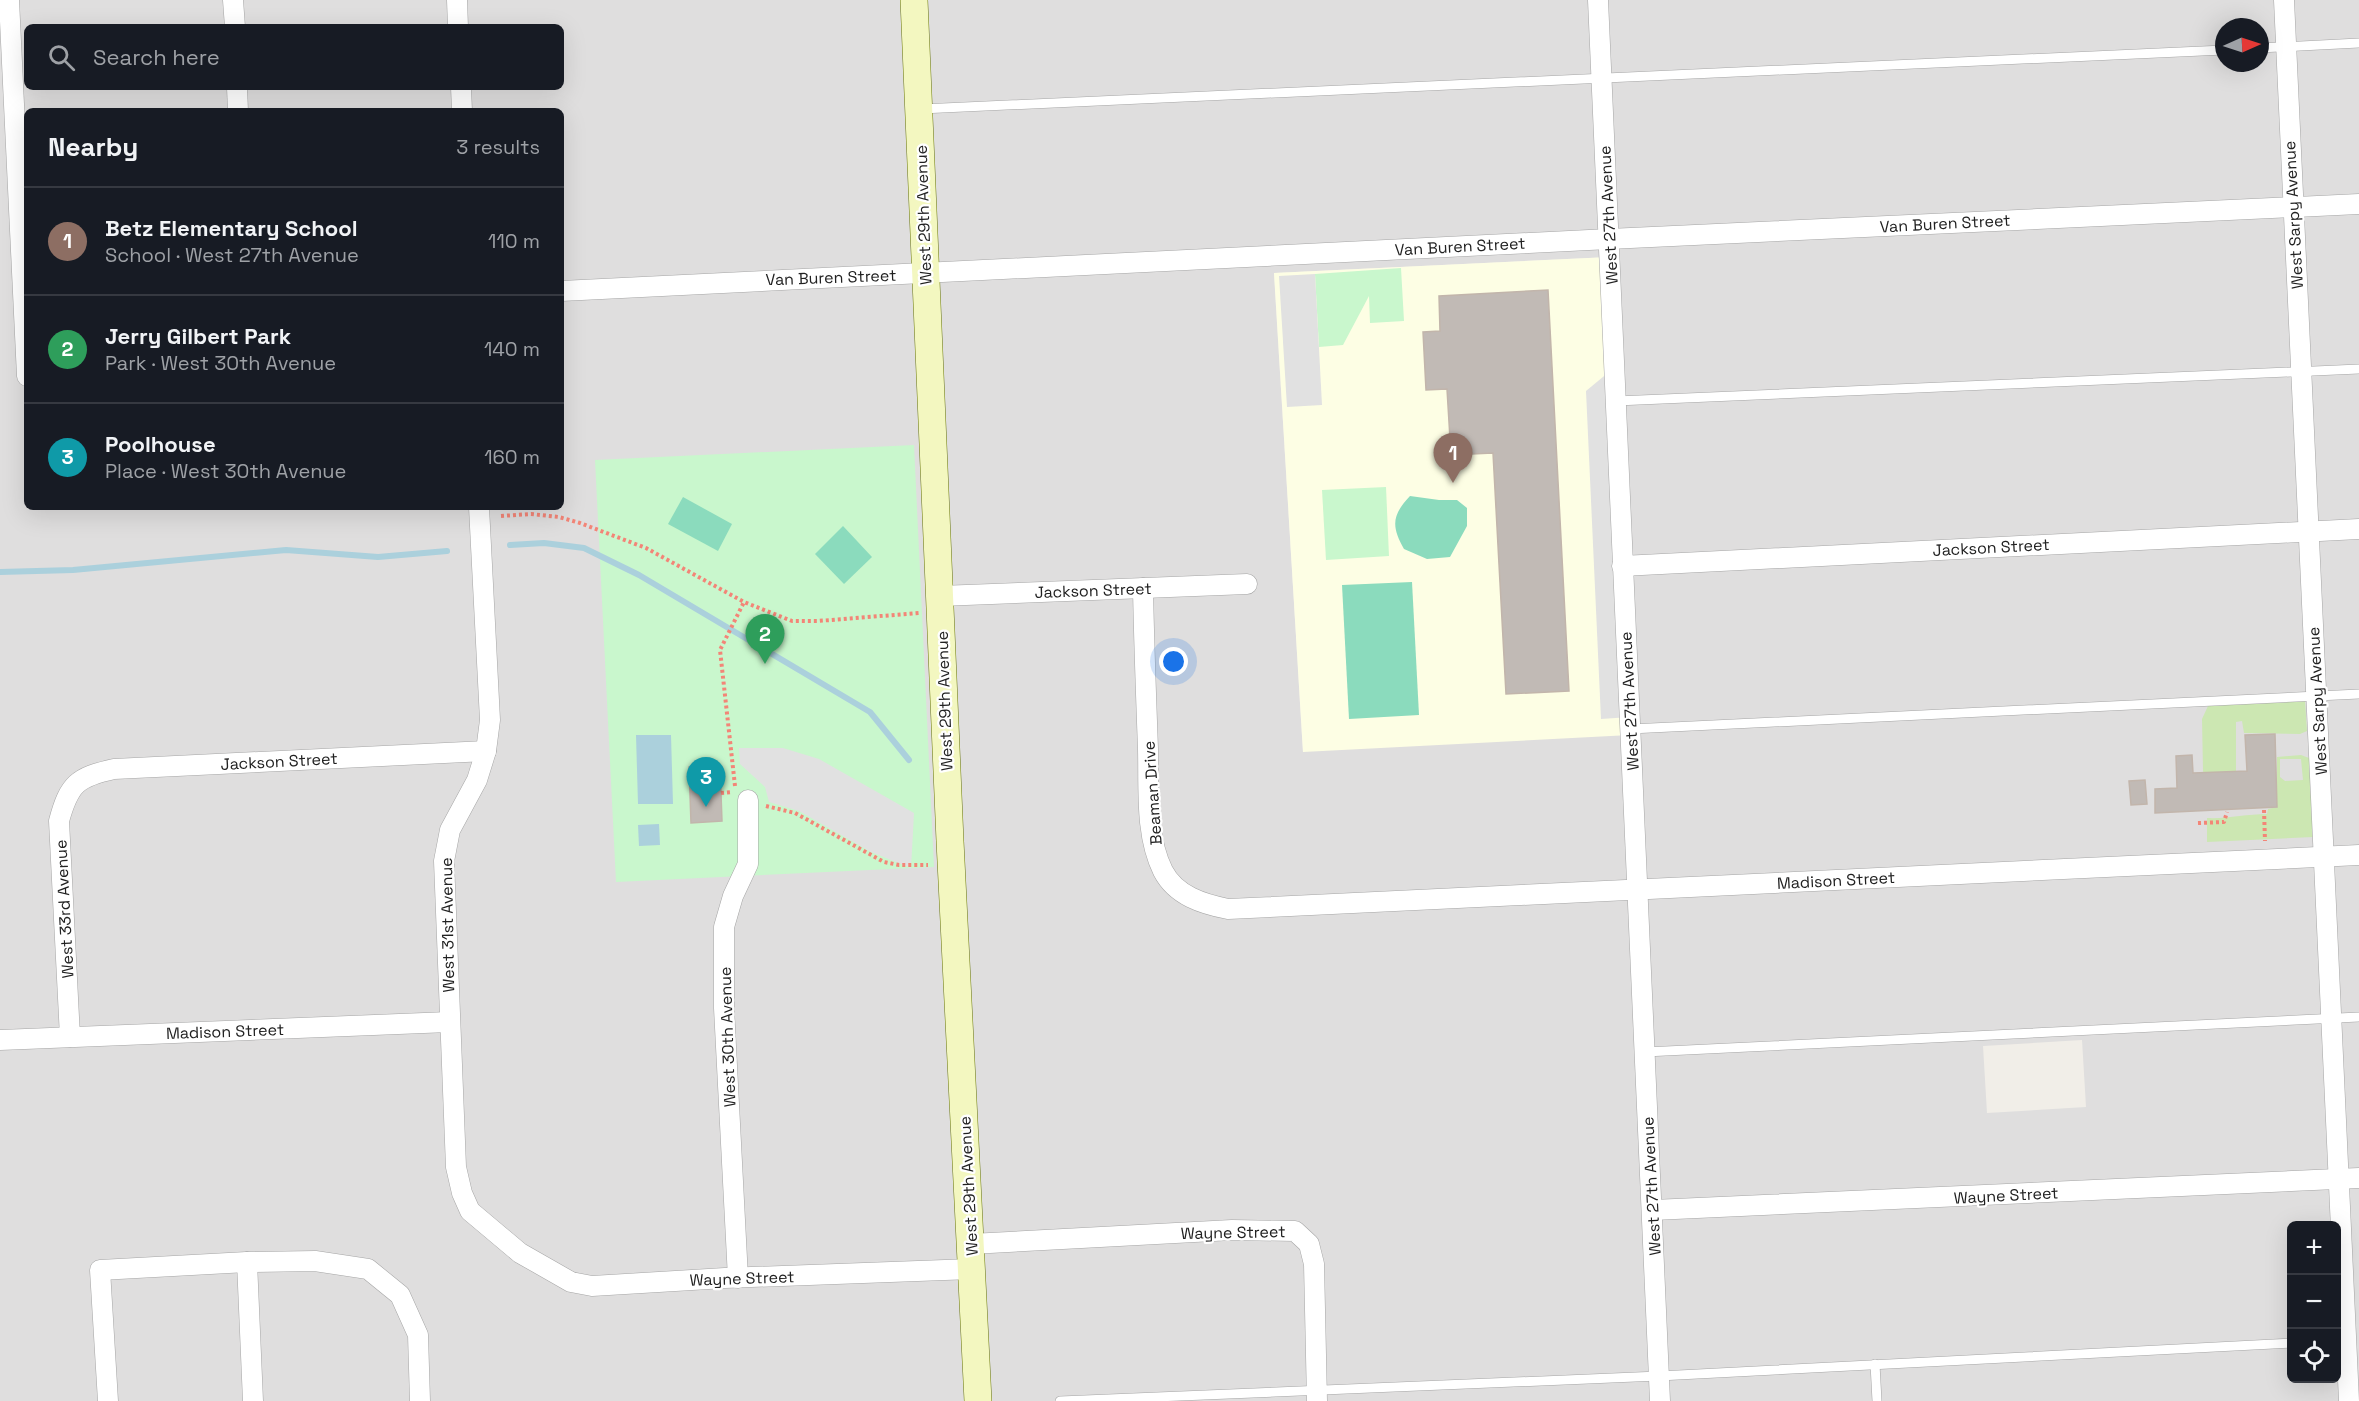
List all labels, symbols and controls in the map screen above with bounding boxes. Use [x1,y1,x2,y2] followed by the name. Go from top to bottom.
[2215,18,2269,72] north arrow
[24,24,564,90] search box
[45,41,78,74] icon: search
[93,43,220,71] text: Search here
[48,130,138,164] text: Nearby
[456,134,540,160] text: 3 results
[2279,140,2308,290] street label: West Sarpy Avenue
[911,145,936,285] street label: West 29th Avenue
[1594,145,1623,285] street label: West 27th Avenue
[1879,210,2011,237] street label: Van Buren Street
[105,214,358,242] text: Betz Elementary School
[63,228,72,254] text: 1
[488,228,540,254] text: 110 m
[1394,233,1526,260] street label: Van Buren Street
[105,242,359,268] text: School · West 27th Avenue
[765,265,897,290] street label: Van Buren Street
[105,322,291,350] text: Jerry Gilbert Park
[62,336,73,362] text: 2
[484,336,540,362] text: 140 m
[105,350,336,376] text: Park · West 30th Avenue
[105,430,216,458] text: Poolhouse
[1434,434,1472,483] pin: 1
[61,444,74,470] text: 3
[484,444,540,470] text: 160 m
[105,458,346,484] text: Place · West 30th Avenue
[1932,534,2050,561] street label: Jackson Street
[1034,578,1152,603] street label: Jackson Street
[746,614,784,664] pin: 2
[2303,626,2332,776] street label: West Sarpy Avenue
[932,631,957,771] street label: West 29th Avenue
[1615,631,1644,771] street label: West 27th Avenue
[1159,647,1188,676] your location
[1138,740,1167,846] street label: Beaman Drive
[220,748,338,775] street label: Jackson Street
[686,758,726,807] pin: 3
[50,839,79,979] street label: West 33rd Avenue
[436,857,459,993] street label: West 31st Avenue
[1776,867,1896,894] street label: Madison Street
[715,966,740,1108] street label: West 30th Avenue
[166,1019,284,1044] street label: Madison Street
[954,1116,983,1256] street label: West 29th Avenue
[1637,1116,1666,1256] street label: West 27th Avenue
[1953,1182,2059,1209] street label: Wayne Street
[1180,1221,1286,1244] street label: Wayne Street
[2287,1221,2341,1383] map controls
[2287,1221,2341,1275] button: +
[689,1266,795,1291] street label: Wayne Street
[2287,1275,2341,1329] button: −
[2287,1329,2341,1383] button: locate

